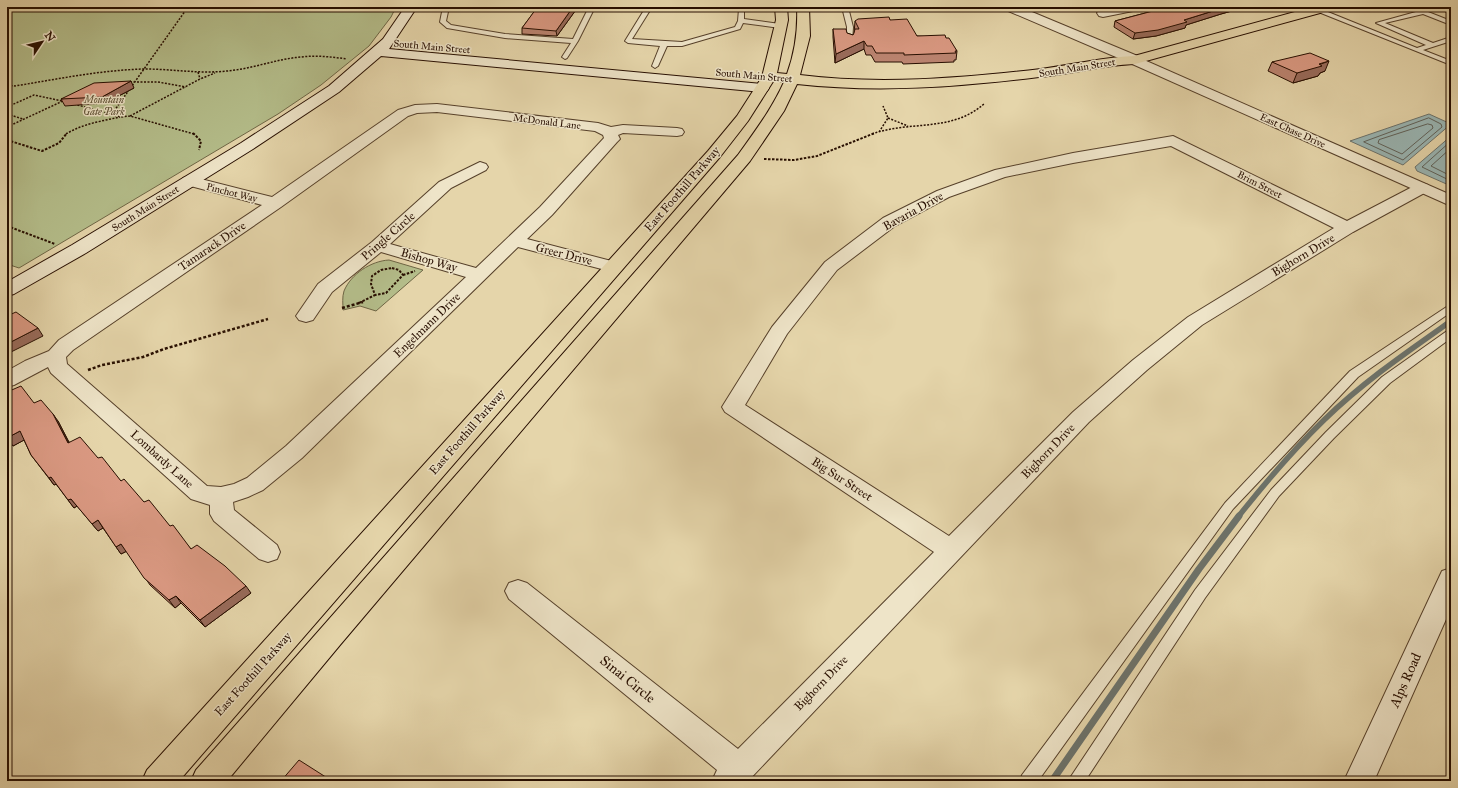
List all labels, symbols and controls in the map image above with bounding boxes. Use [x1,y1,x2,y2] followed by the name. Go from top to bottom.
[22,22,62,62] north arrow
[42,29,58,45] text: N
[393,38,471,56] street label: South Main Street
[1038,56,1117,80] street label: South Main Street
[715,67,793,85] street label: South Main Street
[83,94,125,118] park label: Mountain Gate Park
[1258,111,1327,151] street label: East Chase Drive
[512,112,581,132] street label: McDonald Lane
[641,143,723,234] street label: East Foothill Parkway
[1235,169,1284,201] street label: Brim Street
[205,181,259,205] street label: Pinchot Way
[110,183,182,234] street label: South Main Street
[880,189,946,233] street label: Bavaria Drive
[358,209,418,264] street label: Pringle Circle
[176,218,248,274] street label: Tamarack Drive
[1269,231,1337,280] street label: Bighorn Drive
[534,240,594,268] street label: Greer Drive
[399,245,459,275] street label: Bishop Way
[391,290,464,361] street label: Engelmann Drive
[426,386,508,477] street label: East Foothill Parkway
[1018,421,1078,482] street label: Bighorn Drive
[128,427,196,491] street label: Lombardy Lane
[808,454,876,505] street label: Big Sur Street
[212,629,295,719] street label: East Foothill Parkway
[1385,650,1425,711] street label: Alps Road
[597,652,659,707] street label: Sinai Circle
[791,653,851,714] street label: Bighorn Drive

